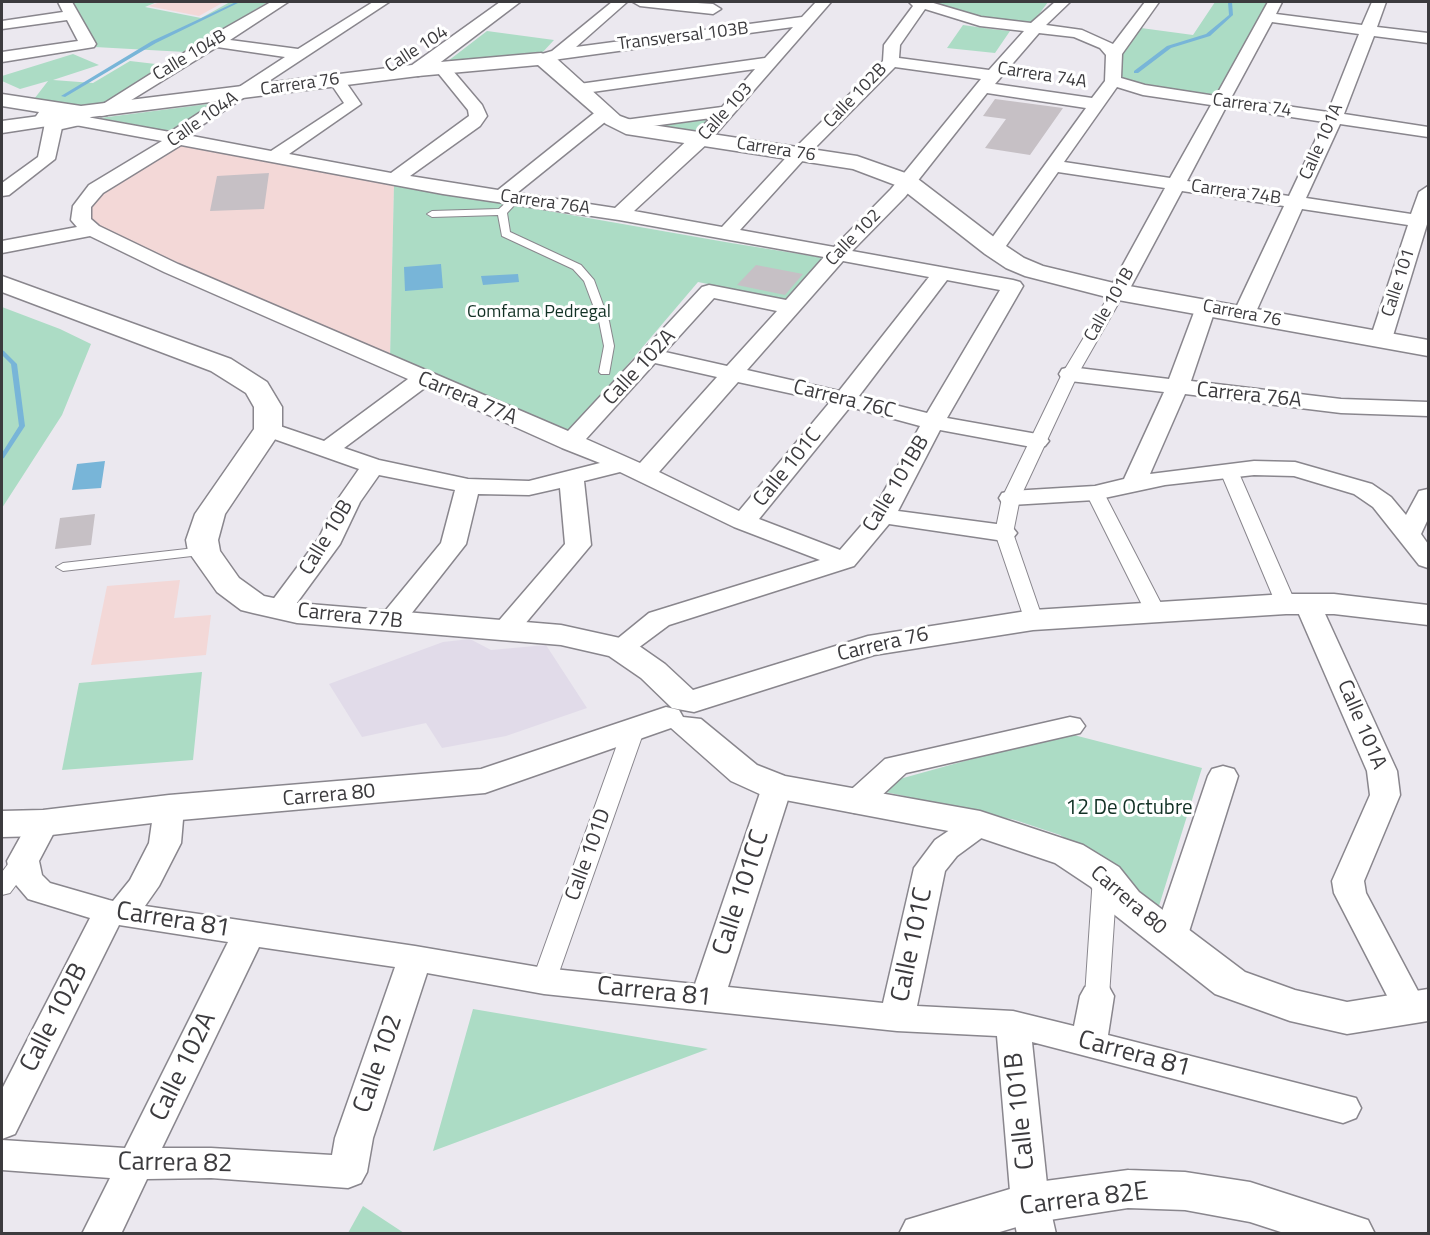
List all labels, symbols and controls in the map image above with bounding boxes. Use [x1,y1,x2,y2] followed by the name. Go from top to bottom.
[616,18,750,56] street label: Transversal 103B
[382,22,452,78] street label: Calle 104
[150,26,230,86] street label: Calle 104B
[996,58,1088,94] street label: Carrera 74A
[820,59,892,133] street label: Calle 102B
[259,69,341,101] street label: Carrera 76
[694,79,758,145] street label: Calle 103
[164,88,242,152] street label: Calle 104A
[1211,90,1293,122] street label: Carrera 74
[1296,101,1348,183] street label: Calle 101A
[735,133,817,167] street label: Carrera 76
[1190,176,1282,210] street label: Carrera 74B
[499,186,591,220] street label: Carrera 76A
[822,205,886,271] street label: Calle 102
[1378,246,1420,320] street label: Calle 101
[1080,264,1140,346] street label: Calle 101B
[1201,296,1283,332] street label: Carrera 76
[467,302,611,324] park label: Comfama Pedregal
[599,325,681,411] street label: Calle 102A
[414,367,520,431] street label: Carrera 77A
[790,375,898,425] street label: Carrera 76C
[1195,378,1303,414] street label: Carrera 76A
[749,424,827,512] street label: Calle 101C
[858,431,936,537] street label: Calle 101BB
[295,496,359,580] street label: Calle 10B
[296,599,404,635] street label: Carrera 77B
[835,622,931,668] street label: Carrera 76
[1331,677,1391,773] street label: Calle 101A
[282,779,376,813] street label: Carrera 80
[1065,796,1193,822] park label: 12 De Octubre
[561,806,617,904] street label: Calle 101D
[707,826,777,960] street label: Calle 101CC
[1085,861,1171,941] street label: Carrera 80
[886,885,940,1005] street label: Calle 101C
[114,897,232,945] street label: Carrera 81
[14,958,96,1078] street label: Calle 102B
[595,971,713,1015] street label: Carrera 81
[144,1007,224,1127] street label: Calle 102A
[348,1011,410,1117] street label: Calle 102
[1074,1025,1194,1085] street label: Carrera 81
[999,1051,1043,1171] street label: Calle 101B
[117,1147,233,1181] street label: Carrera 82
[1018,1177,1150,1223] street label: Carrera 82E

